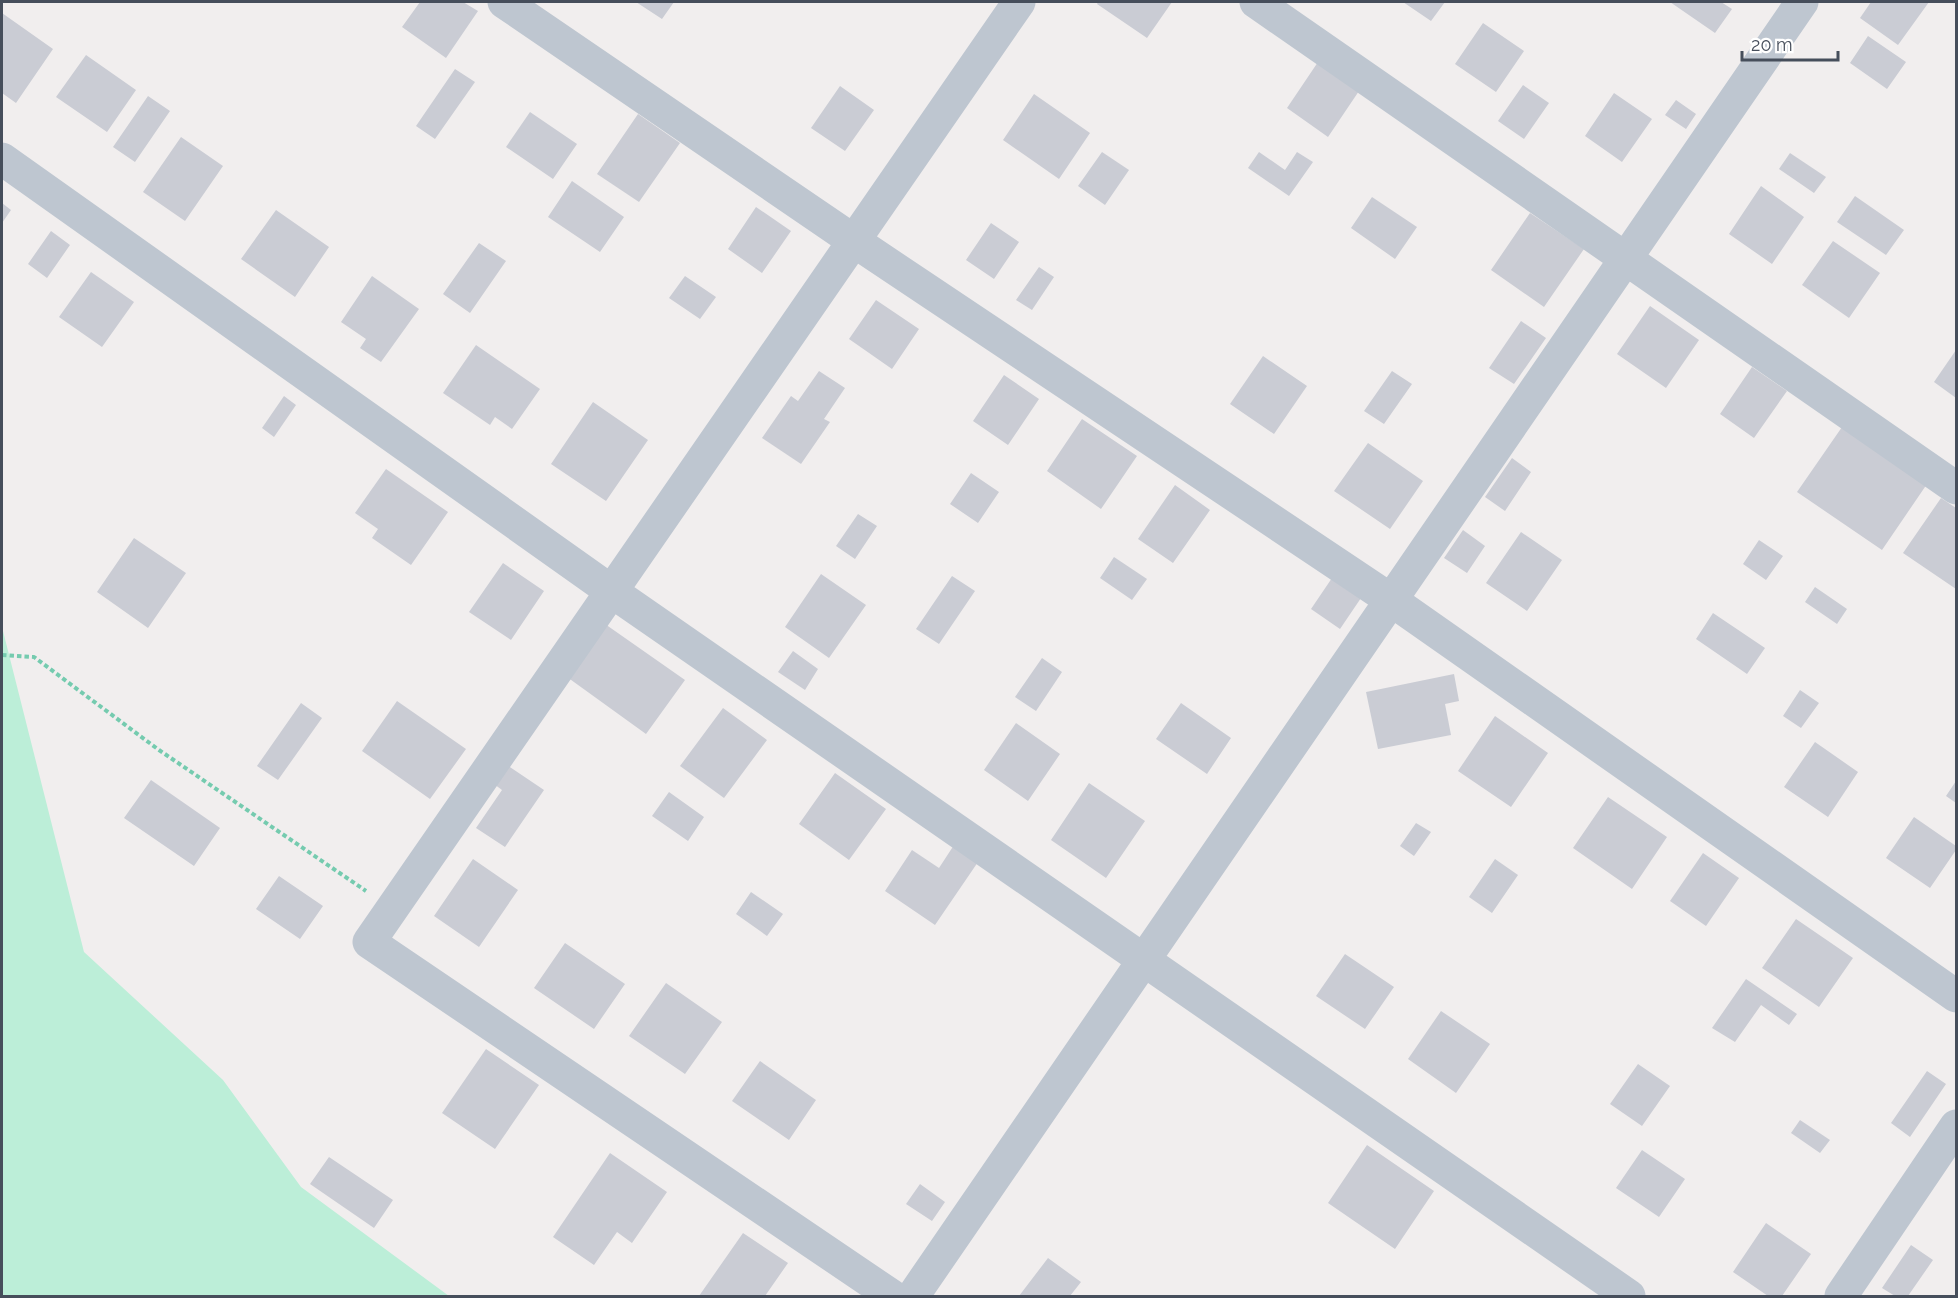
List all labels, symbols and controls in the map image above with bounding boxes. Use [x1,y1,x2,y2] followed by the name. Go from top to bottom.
[1742,24,1838,62] scale bar
[1751,34,1793,55] text: 20 m

